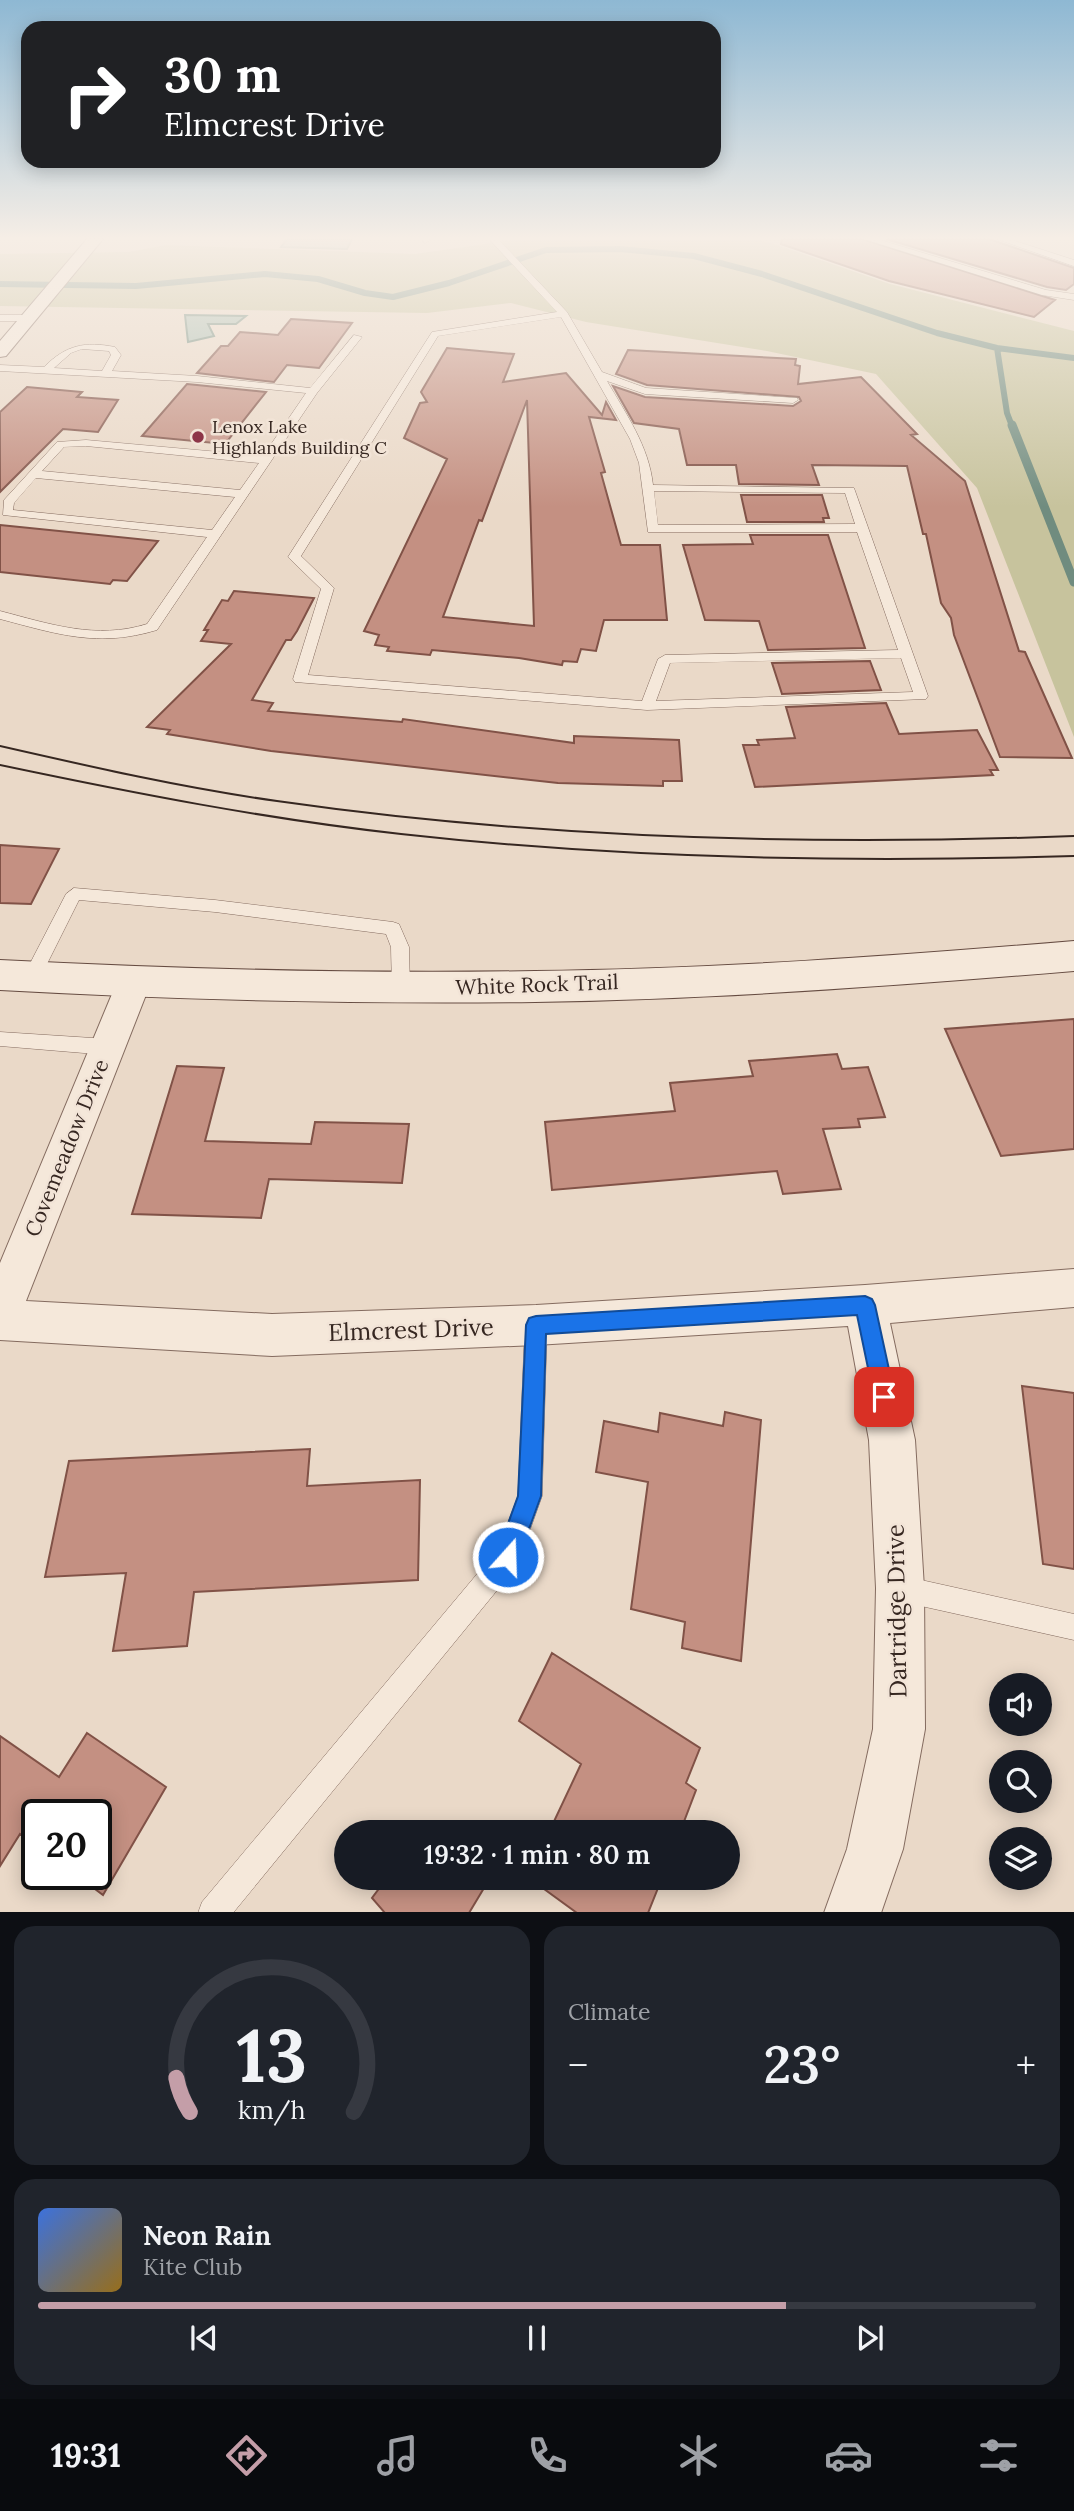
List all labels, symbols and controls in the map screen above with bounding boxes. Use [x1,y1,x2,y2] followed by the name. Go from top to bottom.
[164,43,281,105] text: 30 m
[49,49,140,140] icon: right
[164,104,385,145] text: Elmcrest Drive
[212,415,387,459] place label: Lenox Lake Highlands Building C
[190,429,206,445] marker: Lenox Lake Highlands Building C
[455,968,619,1001] street label: White Rock Trail
[19,1055,114,1241] street label: Covemeadow Drive
[328,1311,494,1348] street label: Elmcrest Drive
[854,1367,914,1427] pin
[865,1378,903,1416] icon: arrive
[471,1520,545,1594] position arrow
[879,1524,914,1698] street label: Dartridge Drive
[989,1673,1052,1890] map controls
[989,1673,1052,1736] button: sound
[989,1750,1052,1813] button: search
[21,1799,112,1890] speed limit sign: 20
[989,1827,1052,1890] button: layers
[424,1838,650,1871] text: 19:32 · 1 min · 80 m
[568,1997,650,2026] text: Climate
[237,2009,307,2102] text: 13
[764,2031,840,2097] text: 23°
[568,2041,588,2089] text: −
[1016,2041,1036,2089] text: +
[238,2093,306,2125] text: km/h
[143,2219,271,2252] text: Neon Rain
[143,2252,242,2281] text: Kite Club
[185,2319,223,2357] icon: previous
[518,2319,556,2357] icon: pause
[851,2319,889,2357] icon: next
[222,2431,271,2480] icon: directions
[373,2431,422,2480] icon: music
[523,2431,572,2480] icon: phone
[674,2431,723,2480] icon: climate
[824,2431,873,2480] icon: car
[974,2431,1023,2480] icon: filters
[51,2435,121,2476] text: 19:31

